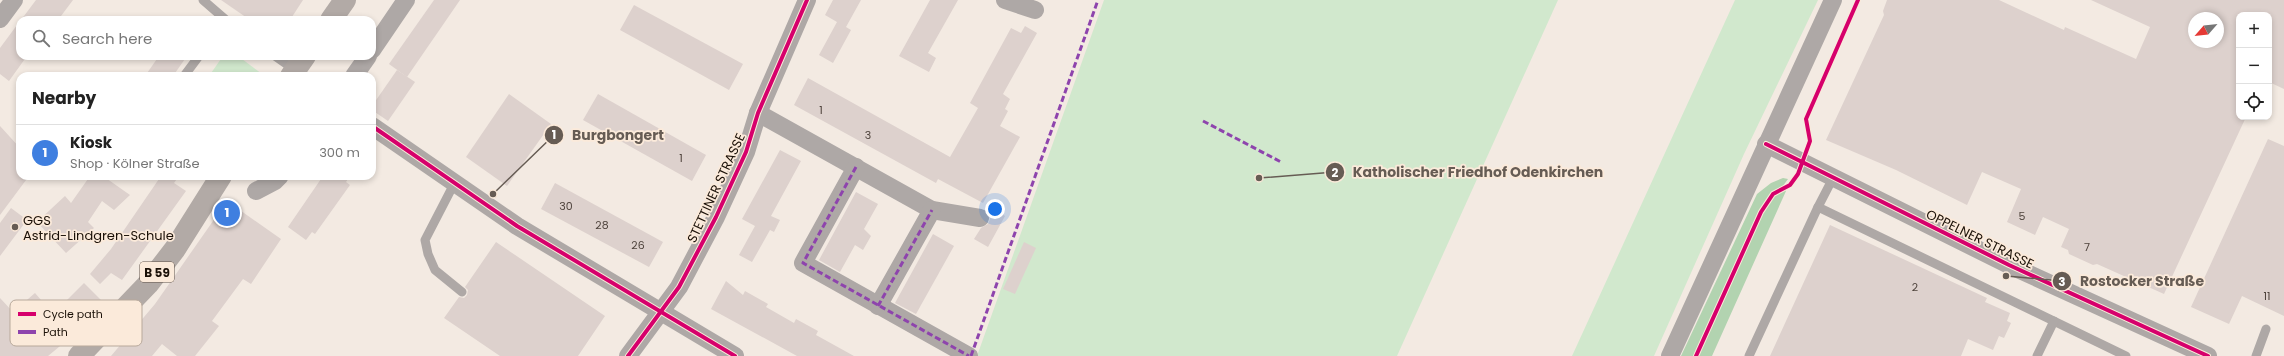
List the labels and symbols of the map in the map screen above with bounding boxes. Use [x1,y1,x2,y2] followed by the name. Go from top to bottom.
[2188,12,2224,48] north arrow
[819,102,823,118] house number: 1
[544,122,672,148] callout: Burgbongert
[572,125,664,145] text: Burgbongert
[552,126,556,143] text: 1
[865,127,871,143] house number: 3
[682,130,750,246] street label: STETTINER STRASSE
[679,150,683,166] house number: 1
[1325,159,1611,185] callout: Katholischer Friedhof Odenkirchen
[1353,162,1603,182] text: Katholischer Friedhof Odenkirchen
[1332,164,1339,181] text: 2
[214,198,240,228] pin: 1
[559,198,573,214] house number: 30
[985,199,1005,219] your location
[1923,205,2037,273] street label: OPPELNER STRASSE
[2019,208,2026,224] house number: 5
[23,211,174,245] place label: GGS Astrid-Lindgren-Schule
[595,217,609,233] house number: 28
[10,222,20,232] marker: GGS Astrid-Lindgren-Schule
[631,237,645,253] house number: 26
[2084,239,2090,255] house number: 7
[140,262,174,282] road number: B 59
[2052,268,2213,294] callout: Rostocker Straße
[2080,271,2204,291] text: Rostocker Straße
[2058,273,2066,290] text: 3
[1912,279,1918,295] house number: 2
[2263,288,2271,304] house number: 11
[10,300,142,346] legend
[43,306,103,322] text: Cycle path
[43,324,68,340] text: Path

